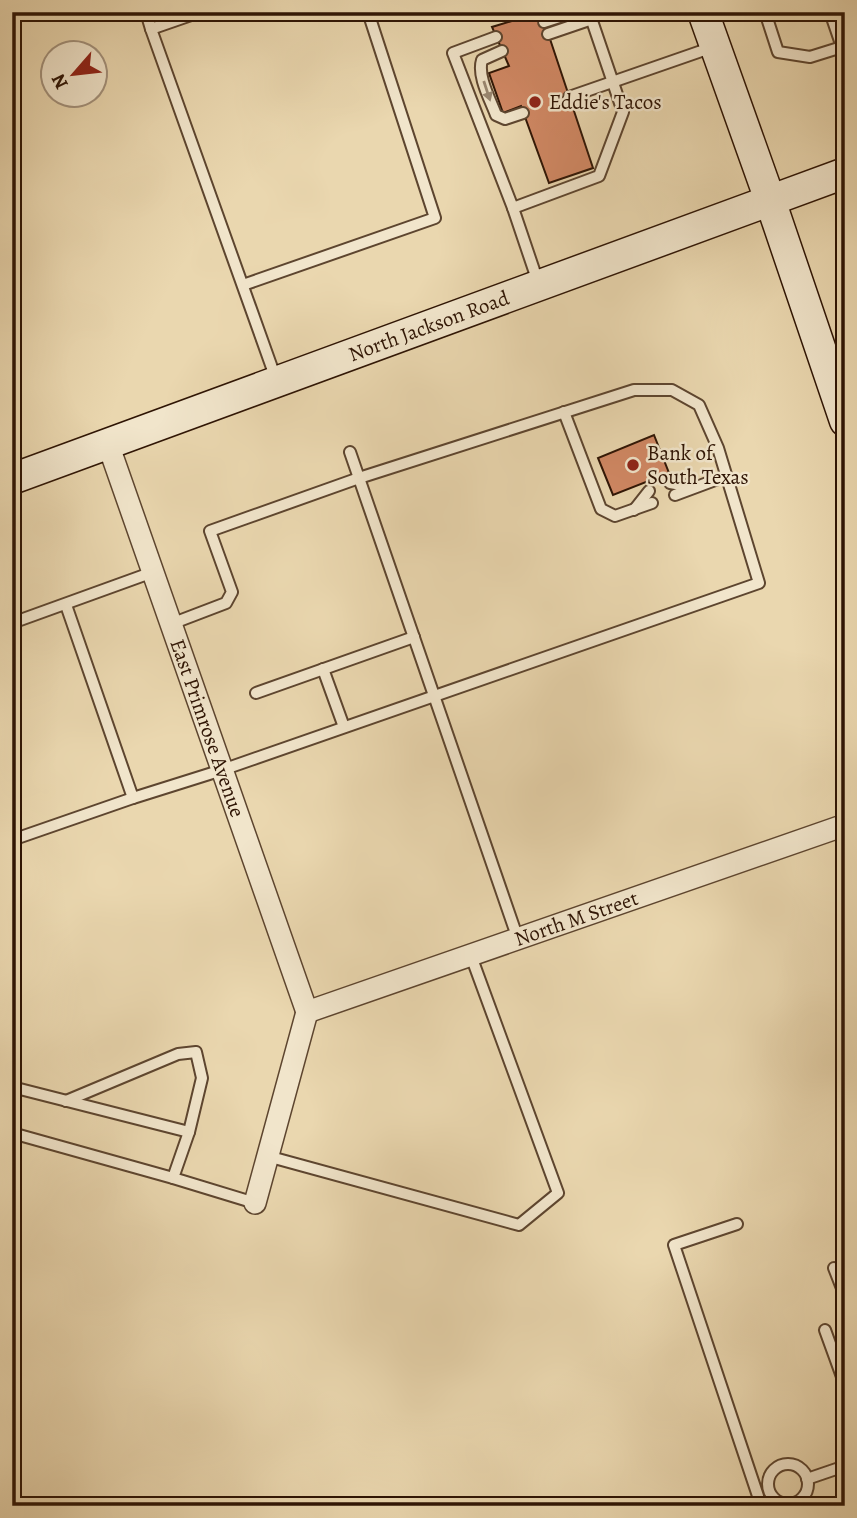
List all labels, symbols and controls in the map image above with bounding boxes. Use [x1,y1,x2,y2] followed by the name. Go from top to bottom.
[38,38,108,108] north arrow
[45,69,75,94] text: N
[483,80,493,101] one-way arrow
[549,88,662,116] place label: Eddie's Tacos
[527,94,543,110] marker: Eddie's Tacos
[344,283,514,368] street label: North Jackson Road
[647,439,749,491] place label: Bank of South Texas
[625,457,641,473] marker: Bank of South Texas
[163,635,252,821] street label: East Primrose Avenue
[511,884,642,953] street label: North M Street

